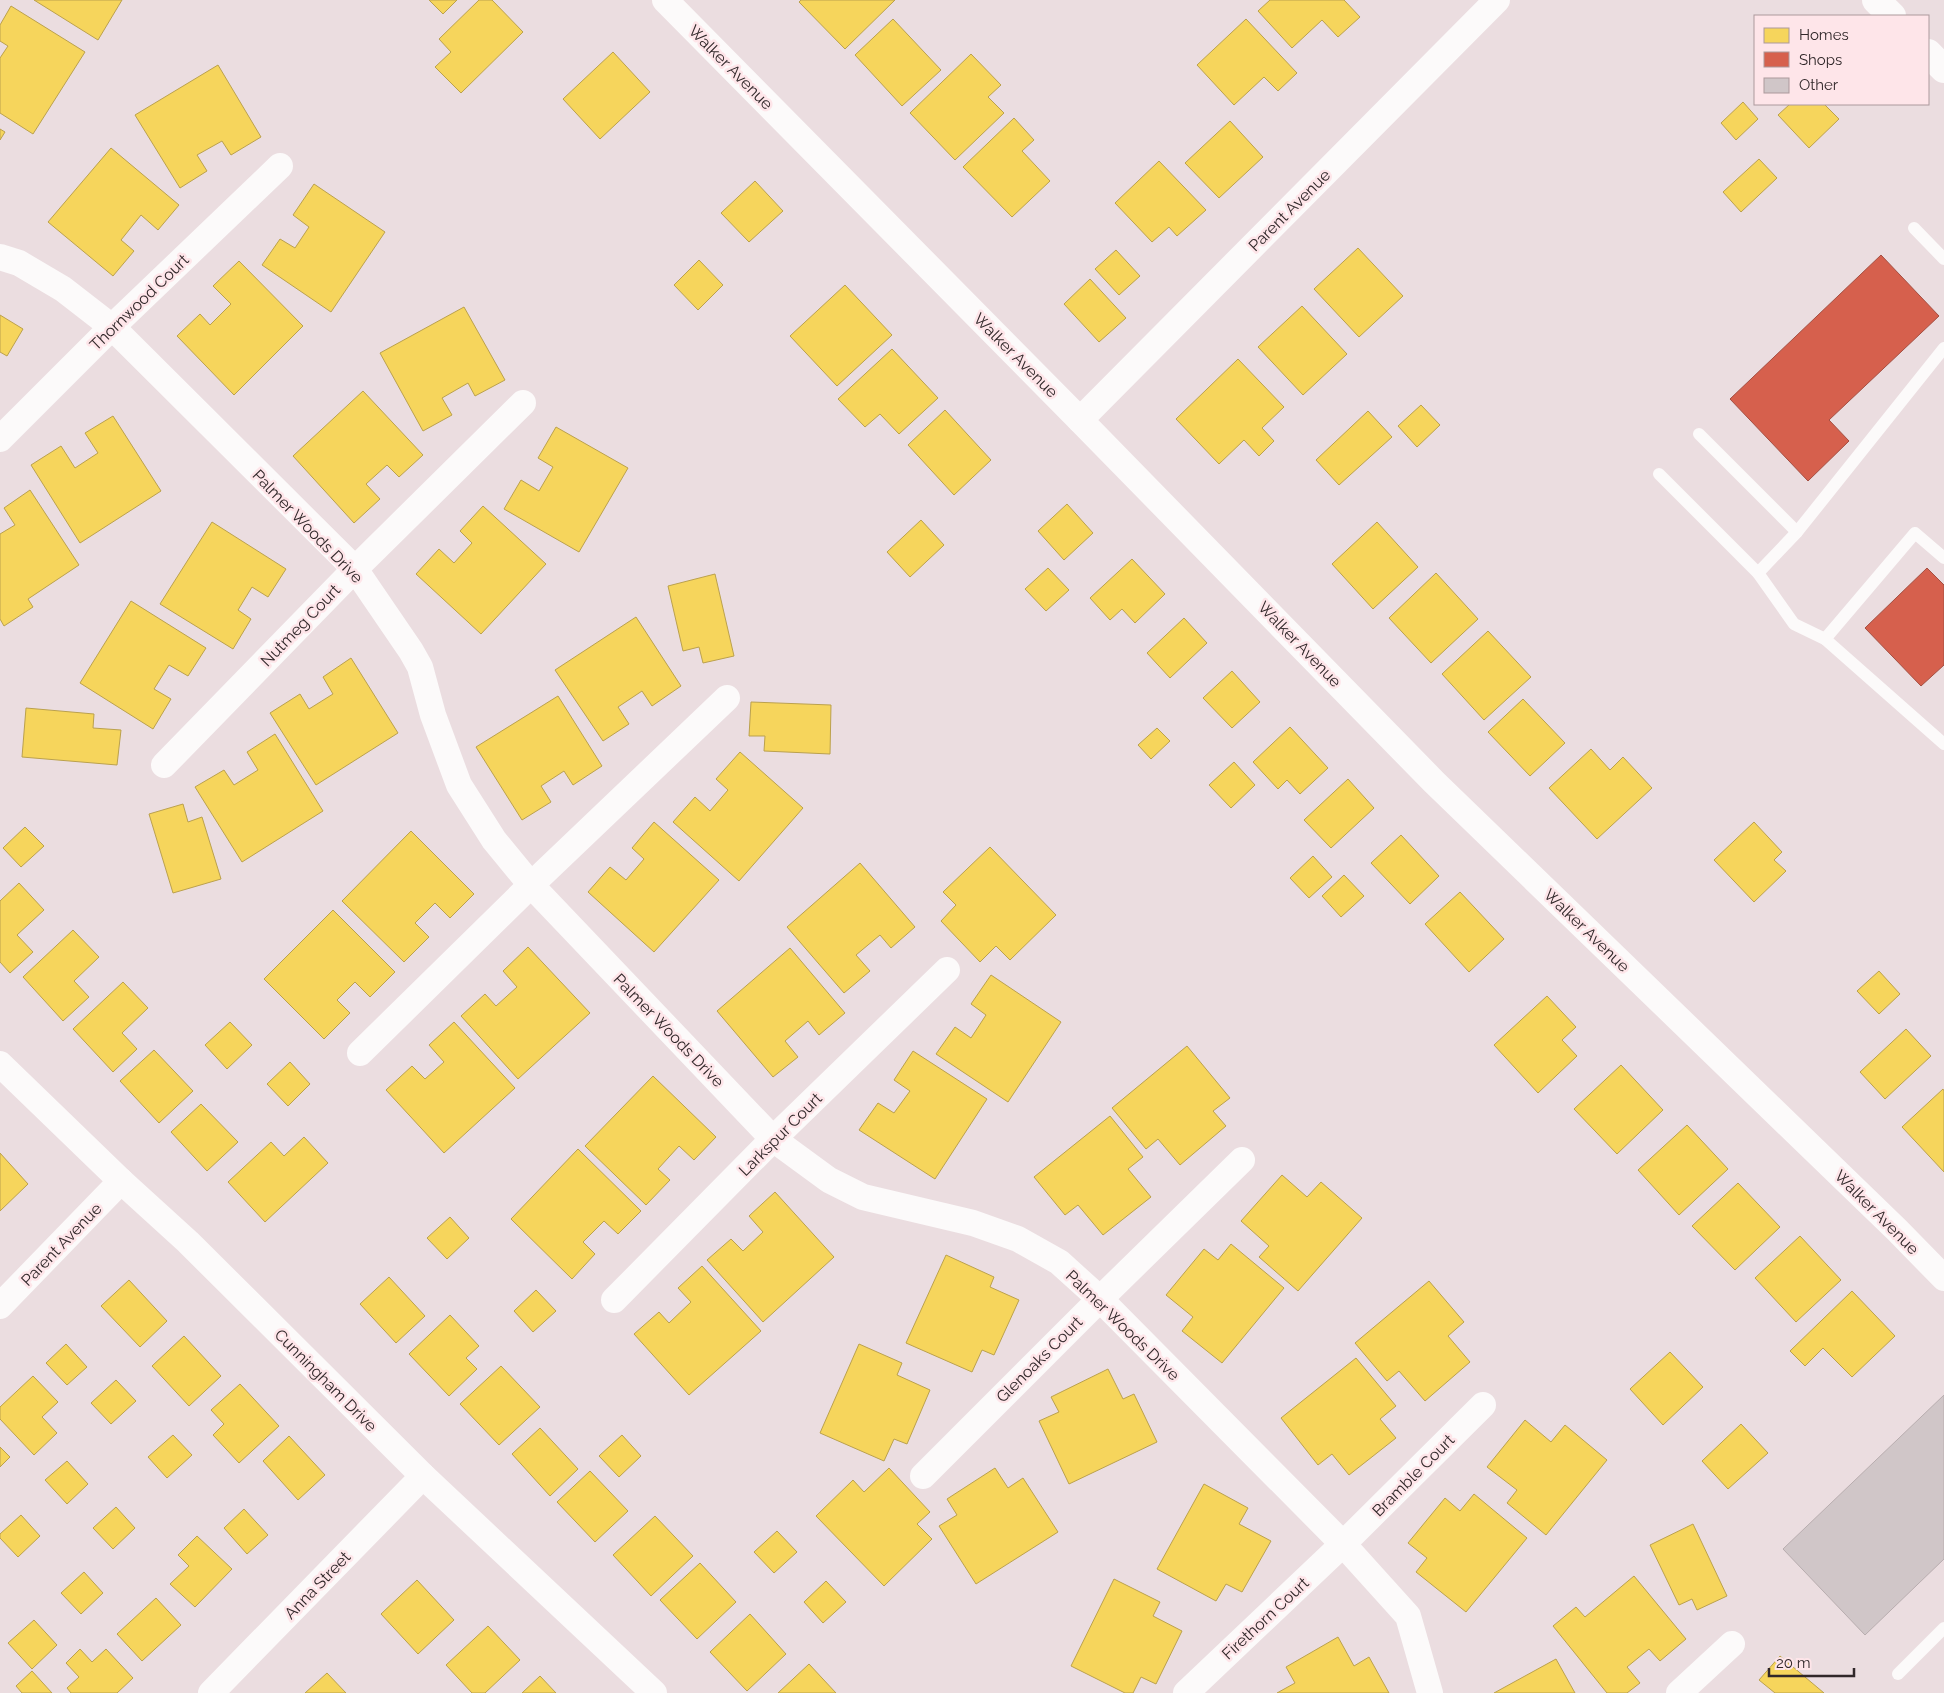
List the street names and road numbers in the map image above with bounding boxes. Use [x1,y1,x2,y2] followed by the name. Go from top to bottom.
[685,21,777,113] street label: Walker Avenue
[1245,166,1334,255] street label: Parent Avenue
[86,250,193,354] street label: Thornwood Court
[970,309,1062,401] street label: Walker Avenue
[249,466,367,587] street label: Palmer Woods Drive
[257,580,345,670] street label: Nutmeg Court
[1254,598,1345,691] street label: Walker Avenue
[1540,885,1633,976] street label: Walker Avenue
[610,970,728,1091] street label: Palmer Woods Drive
[735,1088,826,1180] street label: Larkspur Court
[1831,1166,1923,1258] street label: Walker Avenue
[17,1199,106,1290] street label: Parent Avenue
[1062,1266,1183,1384] street label: Palmer Woods Drive
[992,1312,1087,1406] street label: Glenoaks Court
[271,1325,381,1435] street label: Cunningham Drive
[1368,1430,1459,1520] street label: Bramble Court
[280,1547,355,1623] street label: Anna Street
[1218,1573,1313,1663] street label: Firethorn Court

